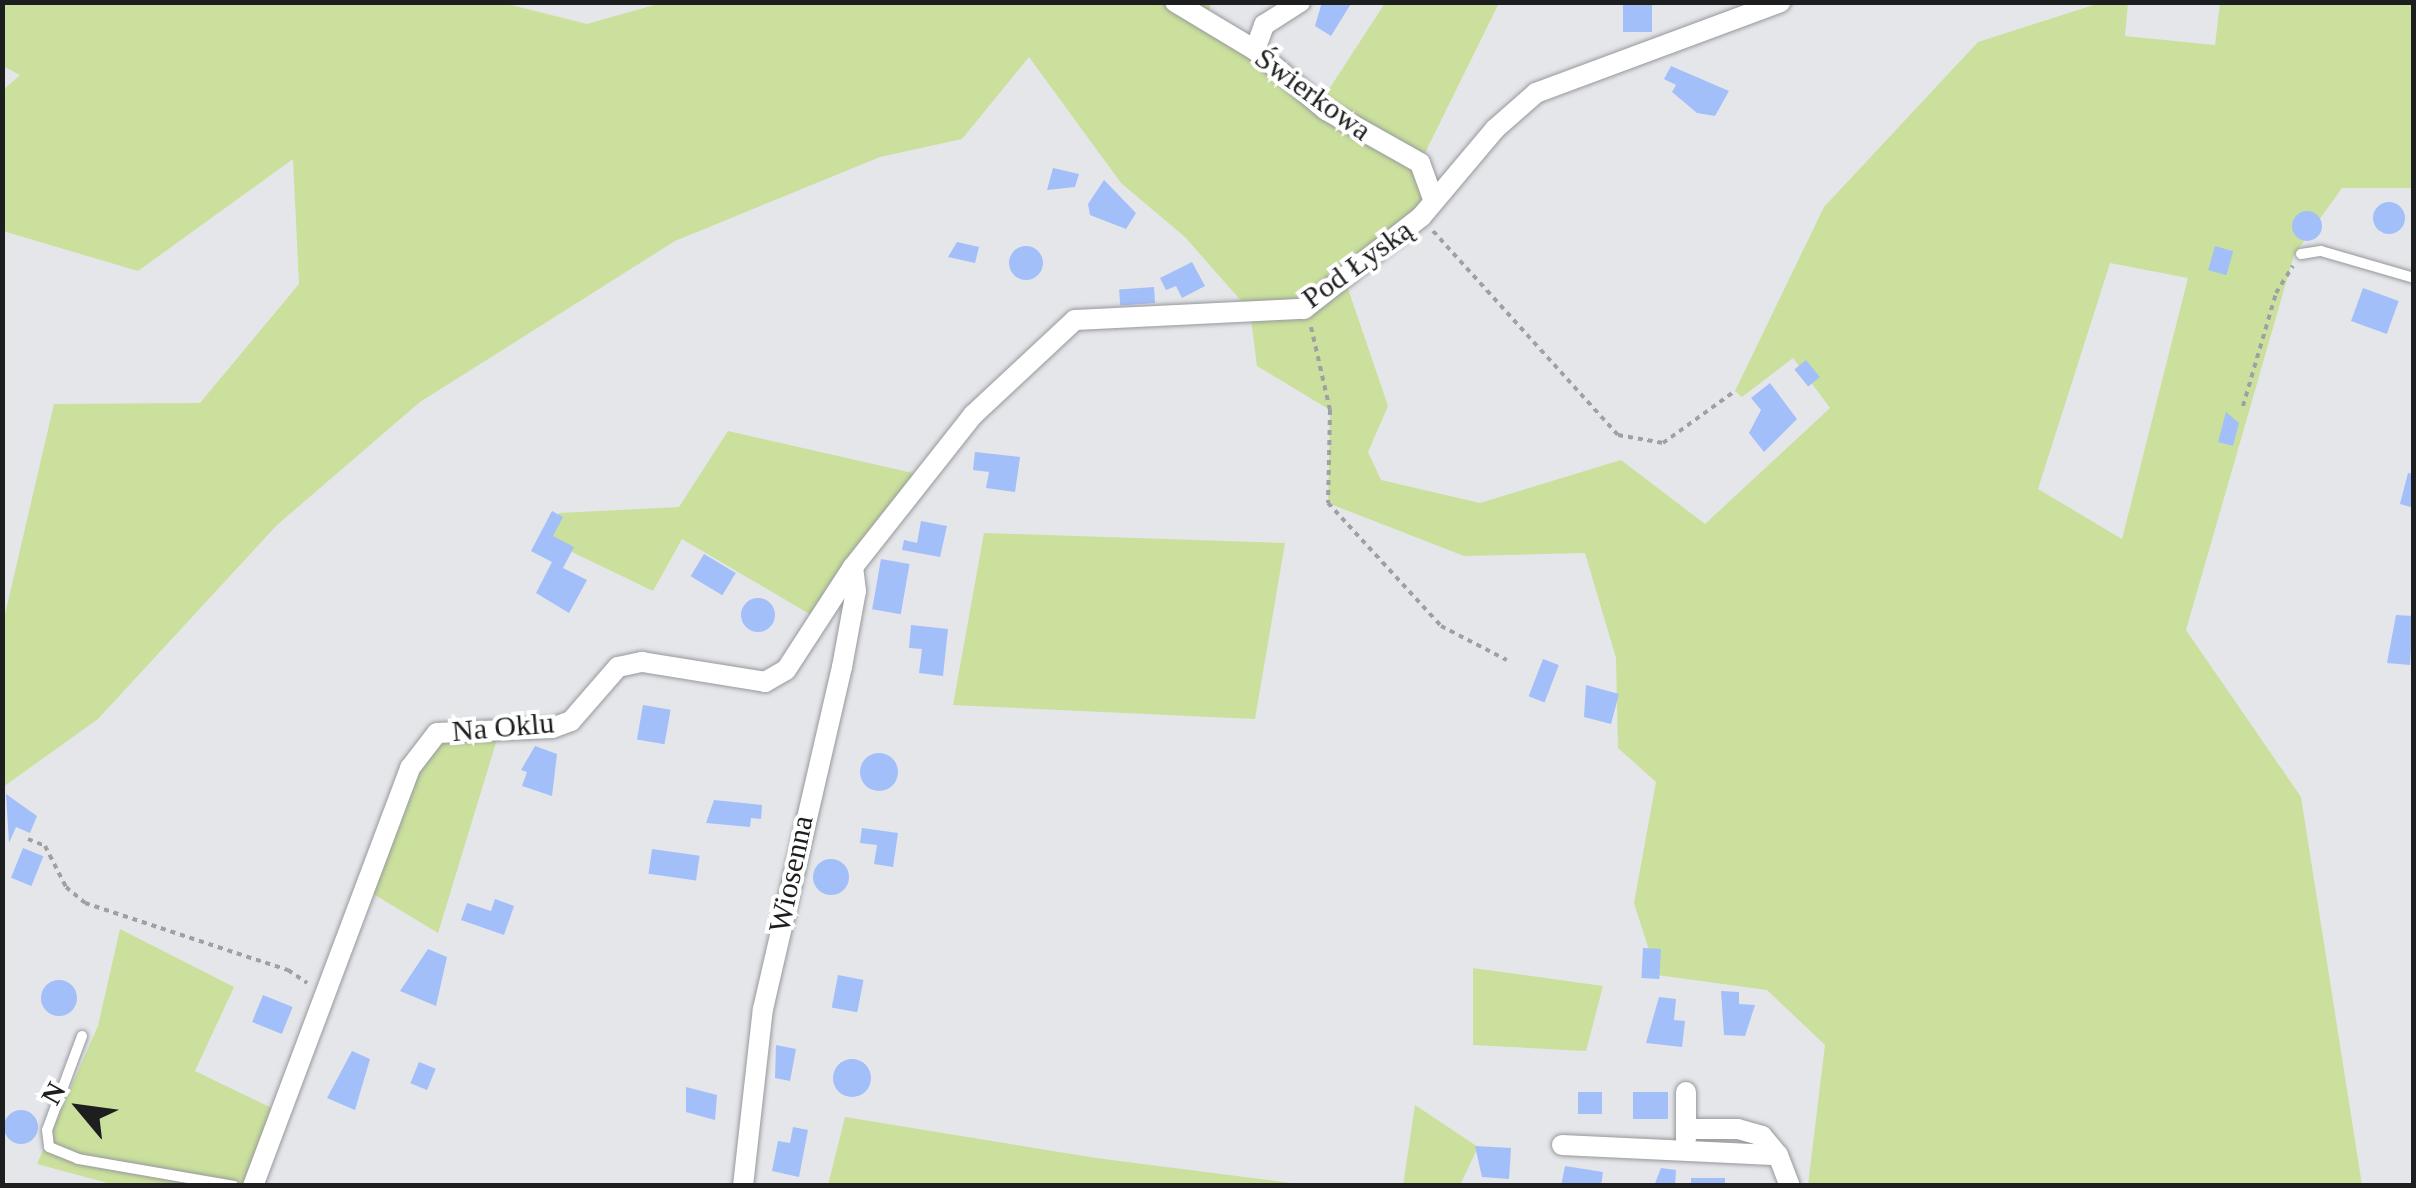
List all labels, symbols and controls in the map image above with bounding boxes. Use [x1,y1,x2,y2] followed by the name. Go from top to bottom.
[1248,40,1378,148] street label: Świerkowa
[1295,212,1419,316] street label: Pod Łyską
[450,705,556,749] street label: Na Oklu
[761,812,821,936] street label: Wiosenna
[30,1058,130,1158] north arrow
[35,1077,72,1110] text: N

